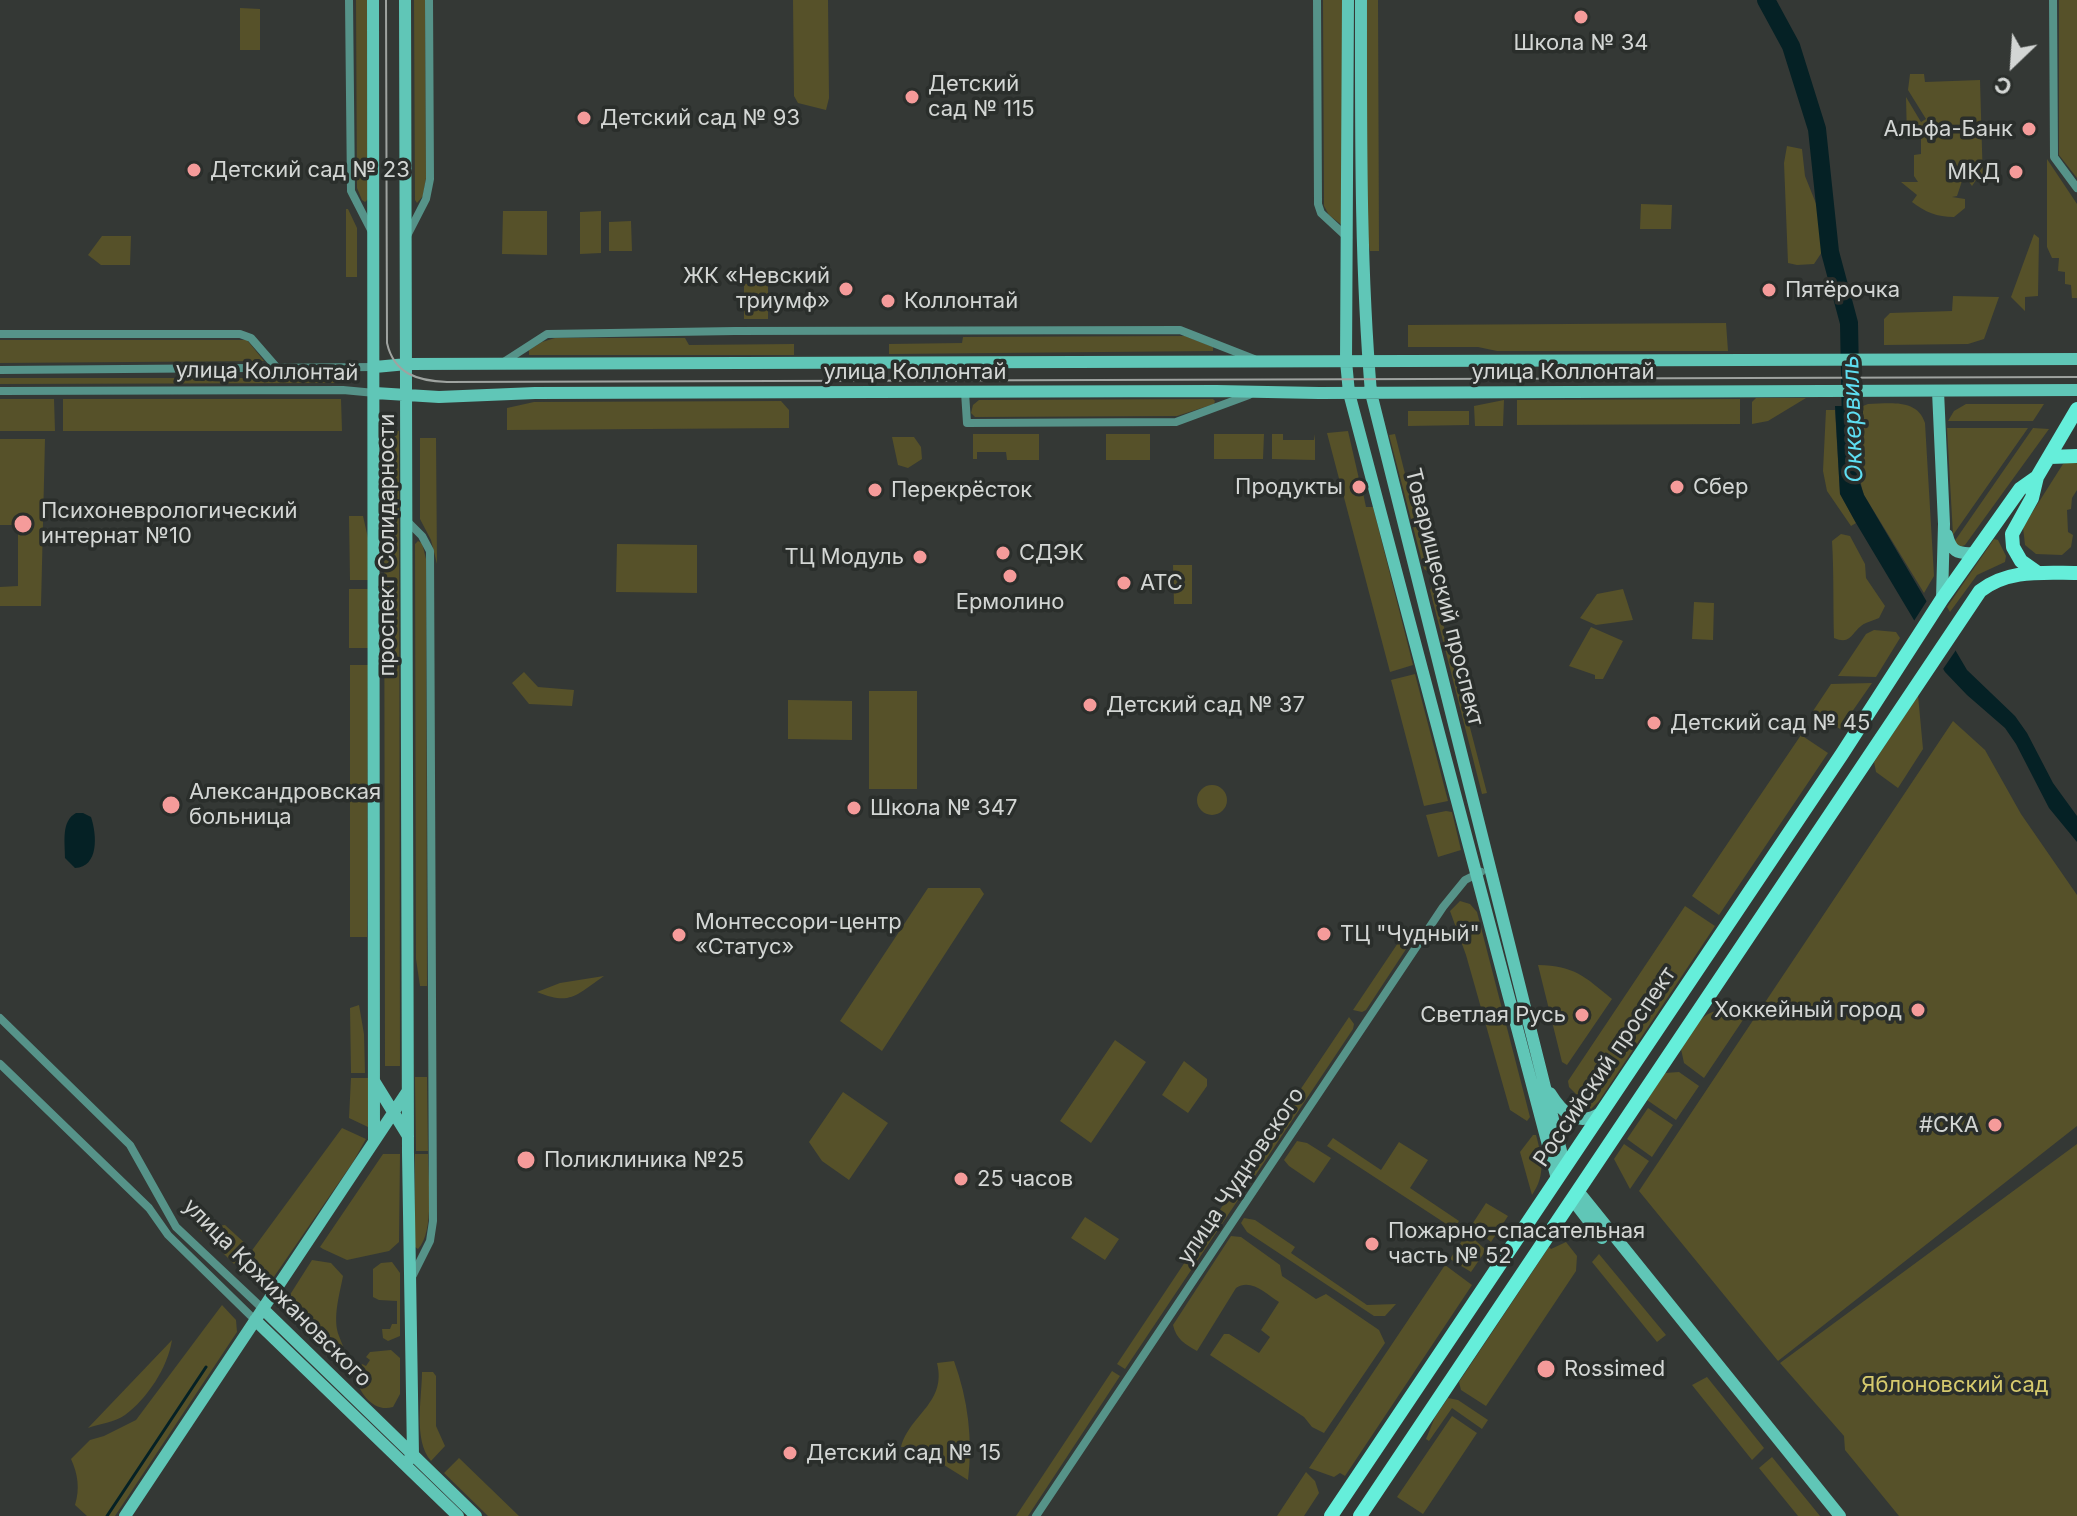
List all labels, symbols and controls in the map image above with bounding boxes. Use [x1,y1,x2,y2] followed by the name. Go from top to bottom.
[1572,8,1590,26] marker: Школа № 34
[1973,24,2053,104] north arrow
[1514,30,1648,56] place label: Школа № 34
[928,71,1035,122] place label: Детский сад № 115
[1990,71,2016,101] text: С
[903,88,921,106] marker: Детский сад № 115
[600,105,800,131] place label: Детский сад № 93
[575,109,593,127] marker: Детский сад № 93
[1884,116,2013,142] place label: Альфа-Банк
[2020,120,2038,138] marker: Альфа-Банк
[210,157,410,183] place label: Детский сад № 23
[1947,159,2000,185] place label: МКД
[185,161,203,179] marker: Детский сад № 23
[2007,163,2025,181] marker: МКД
[683,263,830,314] place label: ЖК «Невский триумф»
[1785,277,1900,303] place label: Пятёрочка
[837,280,855,298] marker: ЖК «Невский триумф»
[1760,281,1778,299] marker: Пятёрочка
[904,288,1018,314] place label: Коллонтай
[879,292,897,310] marker: Коллонтай
[1836,355,1870,483] water label: Оккервиль
[175,357,359,387] street label: улица Коллонтай
[824,359,1006,385] street label: улица Коллонтай
[1472,359,1654,385] street label: улица Коллонтай
[374,413,400,677] street label: проспект Солидарности
[1399,465,1489,729] street label: Товарищеский проспект
[1235,474,1343,500] place label: Продукты
[1693,474,1748,500] place label: Сбер
[891,477,1032,503] place label: Перекрёсток
[1350,478,1368,496] marker: Продукты
[1668,478,1686,496] marker: Сбер
[866,481,884,499] marker: Перекрёсток
[41,498,297,550] place label: Психоневрологический интернат №10
[12,513,34,535] marker: Психоневрологический интернат №10
[1019,540,1084,566] place label: СДЭК
[785,544,904,570] place label: ТЦ Модуль
[994,544,1012,562] marker: СДЭК
[911,548,929,566] marker: ТЦ Модуль
[1001,567,1019,585] marker: Ермолино
[1140,570,1183,596] place label: АТС
[1115,574,1133,592] marker: АТС
[956,589,1064,615] place label: Ермолино
[1106,692,1305,718] place label: Детский сад № 37
[1081,696,1099,714] marker: Детский сад № 37
[1670,710,1870,736] place label: Детский сад № 45
[1645,714,1663,732] marker: Детский сад № 45
[189,779,381,830] place label: Александровская больница
[160,794,182,816] marker: Александровская больница
[870,795,1017,821] place label: Школа № 347
[845,799,863,817] marker: Школа № 347
[695,909,902,960] place label: Монтессори-центр «Статус»
[1340,921,1480,947] place label: ТЦ "Чудный"
[1315,925,1333,943] marker: ТЦ "Чудный"
[670,926,688,944] marker: Монтессори-центр «Статус»
[1528,962,1682,1172] street label: Российский проспект
[1714,997,1902,1023] place label: Хоккейный город
[1909,1001,1927,1019] marker: Хоккейный город
[1420,1002,1566,1028] place label: Светлая Русь
[1573,1006,1591,1024] marker: Светлая Русь
[1172,1083,1310,1269] street label: улица Чудновского
[1919,1112,1979,1138] place label: #СКА
[1986,1116,2004,1134] marker: #СКА
[544,1147,744,1173] place label: Поликлиника №25
[515,1149,537,1171] marker: Поликлиника №25
[977,1166,1073,1192] place label: 25 часов
[952,1170,970,1188] marker: 25 часов
[177,1193,377,1393] street label: улица Кржижановского
[1388,1218,1645,1270] place label: Пожарно-спасательная часть № 52
[1363,1235,1381,1253] marker: Пожарно-спасательная часть № 52
[1564,1356,1665,1382] place label: Rossimed
[1535,1358,1557,1380] marker: Rossimed
[1861,1372,2049,1398] park label: Яблоновский сад
[806,1440,1001,1466] place label: Детский сад № 15
[781,1444,799,1462] marker: Детский сад № 15

